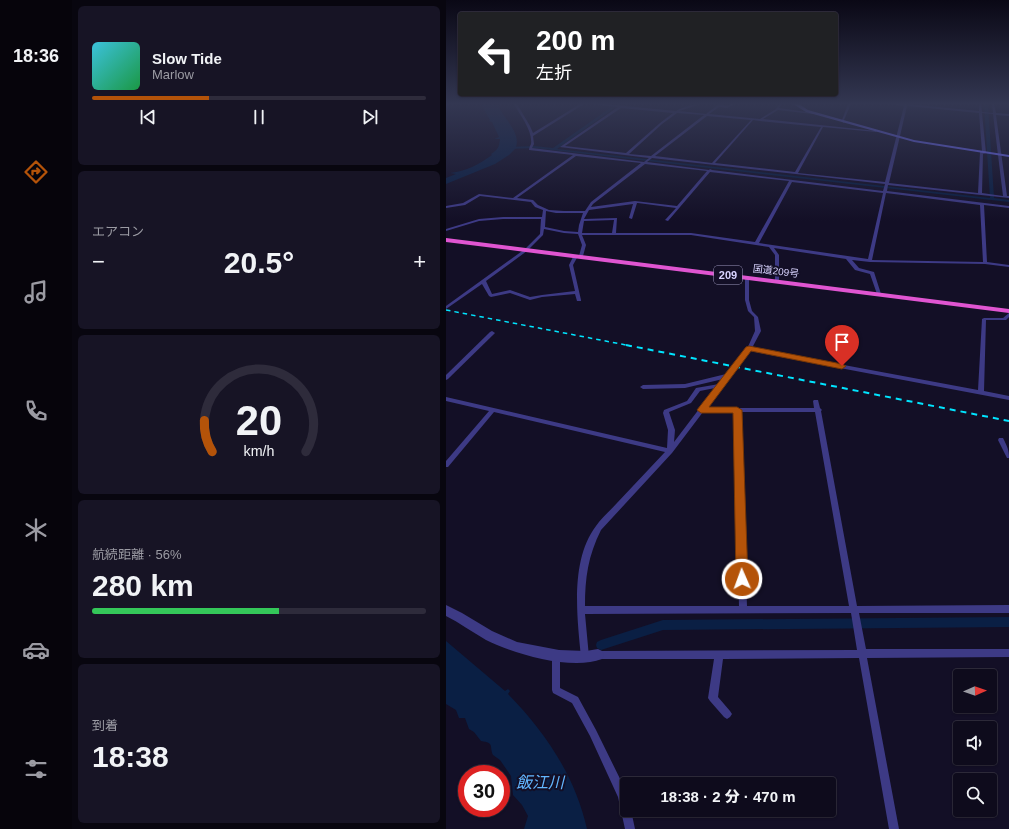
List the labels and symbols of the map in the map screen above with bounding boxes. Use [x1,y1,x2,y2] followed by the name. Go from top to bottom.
[752,263,800,279] street label: 国道209号
[714,266,742,284] road number: 209
[825,325,859,366] pin
[721,558,763,600] position arrow
[953,669,997,713] north arrow
[458,765,510,817] speed limit sign: 30
[516,774,566,791] water label: 飯江川

